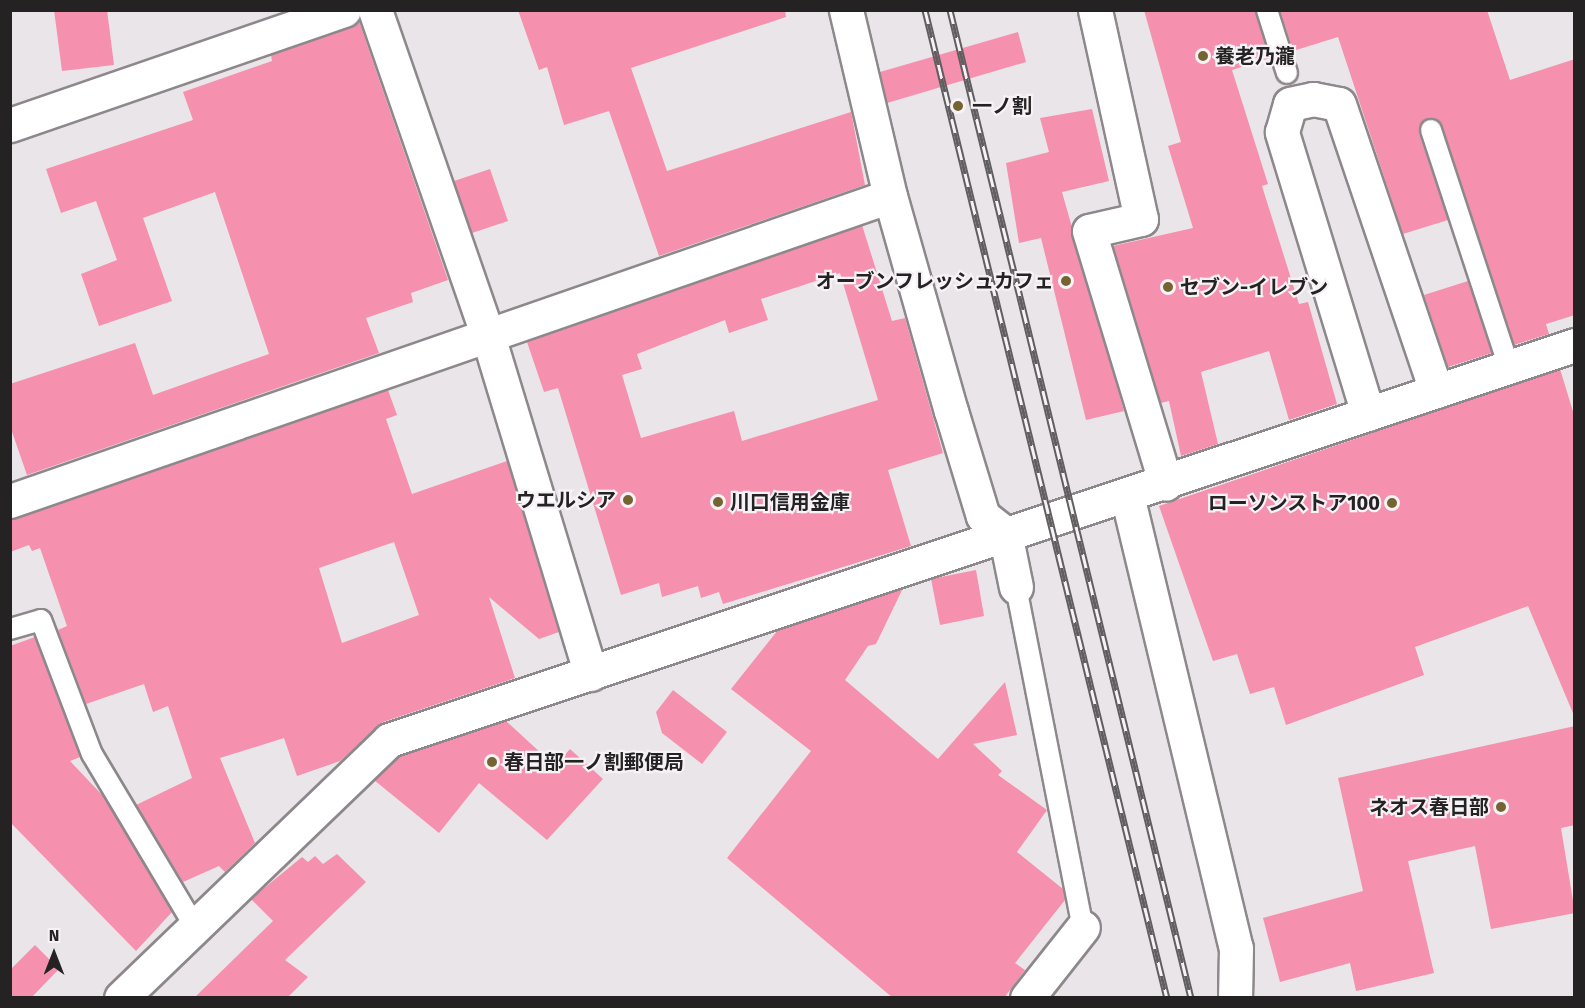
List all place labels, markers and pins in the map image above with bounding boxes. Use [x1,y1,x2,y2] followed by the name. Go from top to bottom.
[1215,44,1295,68] place label: 養老乃瀧
[1196,49,1210,63] marker: 養老乃瀧
[972,94,1032,118] place label: 一ノ割
[949,97,967,115] marker: 一ノ割
[814,269,1054,293] place label: オーブンフレッシュカフェ
[1059,274,1073,288] marker: オーブンフレッシュカフェ
[1180,275,1328,299] place label: セブン-イレブン
[1161,280,1175,294] marker: セブン-イレブン
[516,488,616,512] place label: ウエルシア
[730,490,850,514] place label: 川口信用金庫
[1207,491,1380,515] place label: ローソンストア100
[621,493,635,507] marker: ウエルシア
[711,495,725,509] marker: 川口信用金庫
[1385,496,1399,510] marker: ローソンストア100
[504,750,684,774] place label: 春日部一ノ割郵便局
[485,755,499,769] marker: 春日部一ノ割郵便局
[1369,795,1489,819] place label: ネオス春日部
[1494,800,1508,814] marker: ネオス春日部

